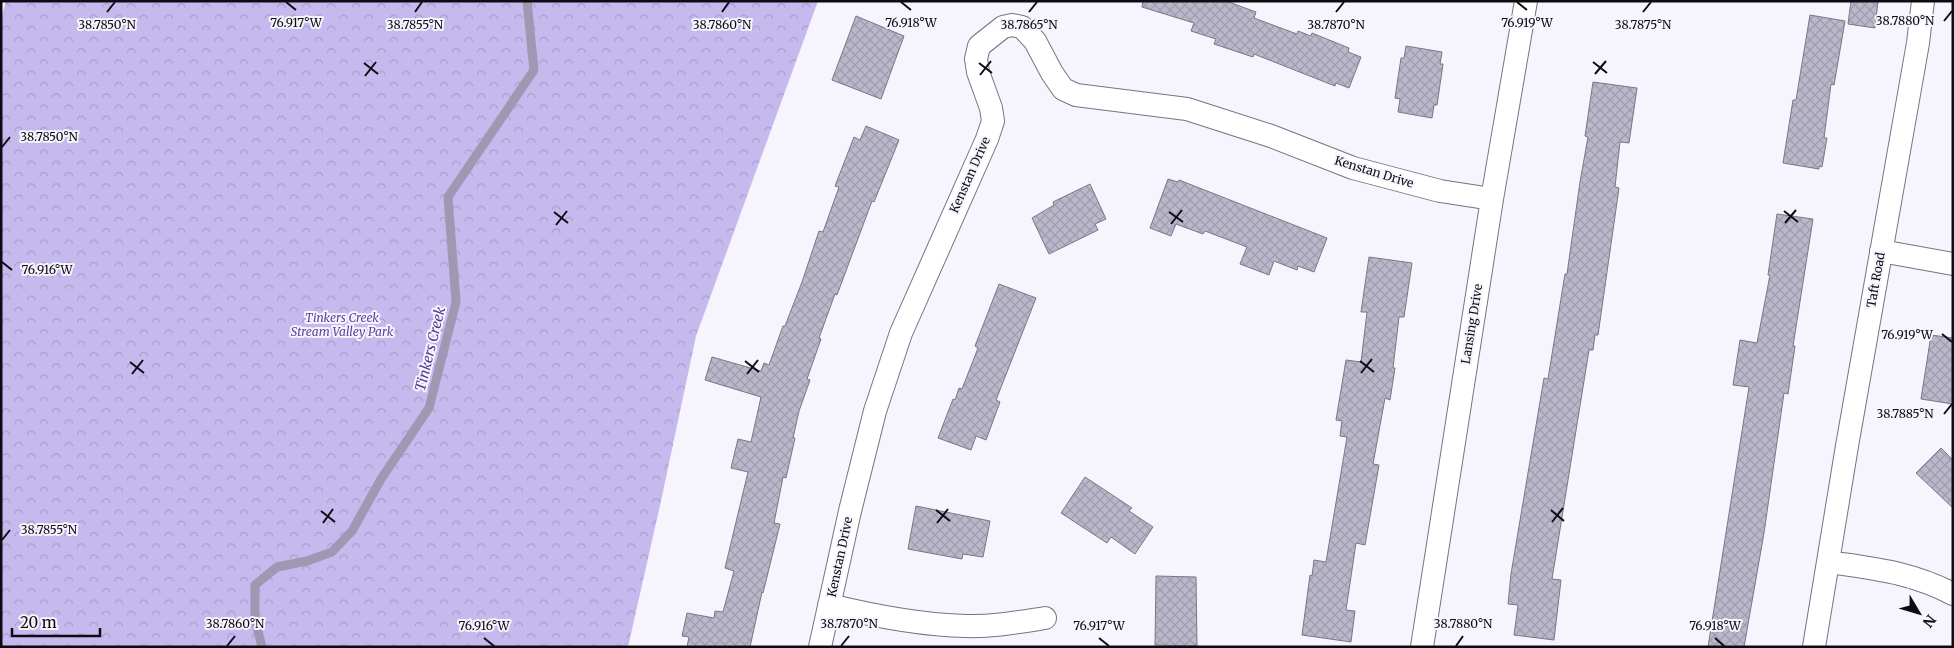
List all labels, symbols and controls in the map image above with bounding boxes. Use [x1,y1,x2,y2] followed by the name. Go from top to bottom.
[1876,13,1935,28] text: 38.7880°N
[270,15,323,30] text: 76.917°W
[885,15,938,30] text: 76.918°W
[1501,15,1554,30] text: 76.919°W
[78,17,137,32] text: 38.7850°N
[387,17,444,32] text: 38.7855°N
[693,17,752,32] text: 38.7860°N
[1000,17,1058,32] text: 38.7865°N
[1307,17,1366,32] text: 38.7870°N
[1615,17,1672,32] text: 38.7875°N
[20,129,79,144] text: 38.7850°N
[946,134,993,215] street label: Kenstan Drive
[1333,152,1415,191] street label: Kenstan Drive
[1863,251,1888,309] street label: Taft Road
[22,262,73,277] text: 76.916°W
[1458,283,1485,365] street label: Lansing Drive
[411,305,449,393] water label: Tinkers Creek
[291,310,394,339] park label: Tinkers Creek Stream Valley Park
[1881,327,1934,342] text: 76.919°W
[1876,406,1934,421] text: 38.7885°N
[824,515,855,598] street label: Kenstan Drive
[21,522,78,537] text: 38.7855°N
[1894,588,1944,638] north arrow
[12,606,100,638] scale bar
[1919,611,1940,631] text: N
[20,613,57,632] text: 20 m
[206,616,265,631] text: 38.7860°N
[820,616,879,631] text: 38.7870°N
[1434,616,1493,631] text: 38.7880°N
[459,618,510,633] text: 76.916°W
[1073,618,1126,633] text: 76.917°W
[1689,618,1742,633] text: 76.918°W

